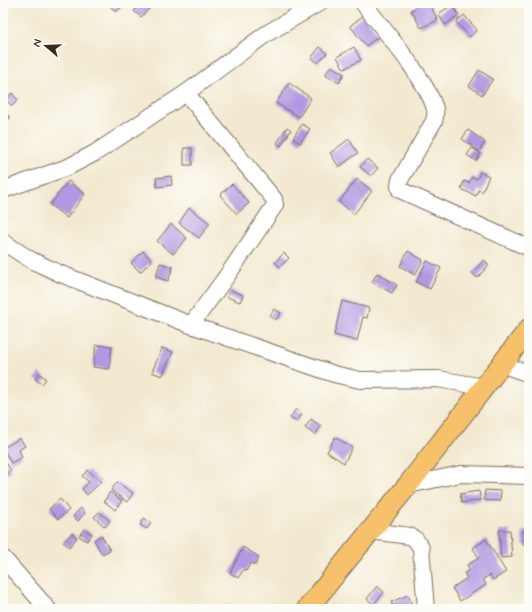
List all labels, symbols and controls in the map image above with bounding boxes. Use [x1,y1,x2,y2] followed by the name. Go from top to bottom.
[26,26,66,66] north arrow
[30,37,45,49] text: N

